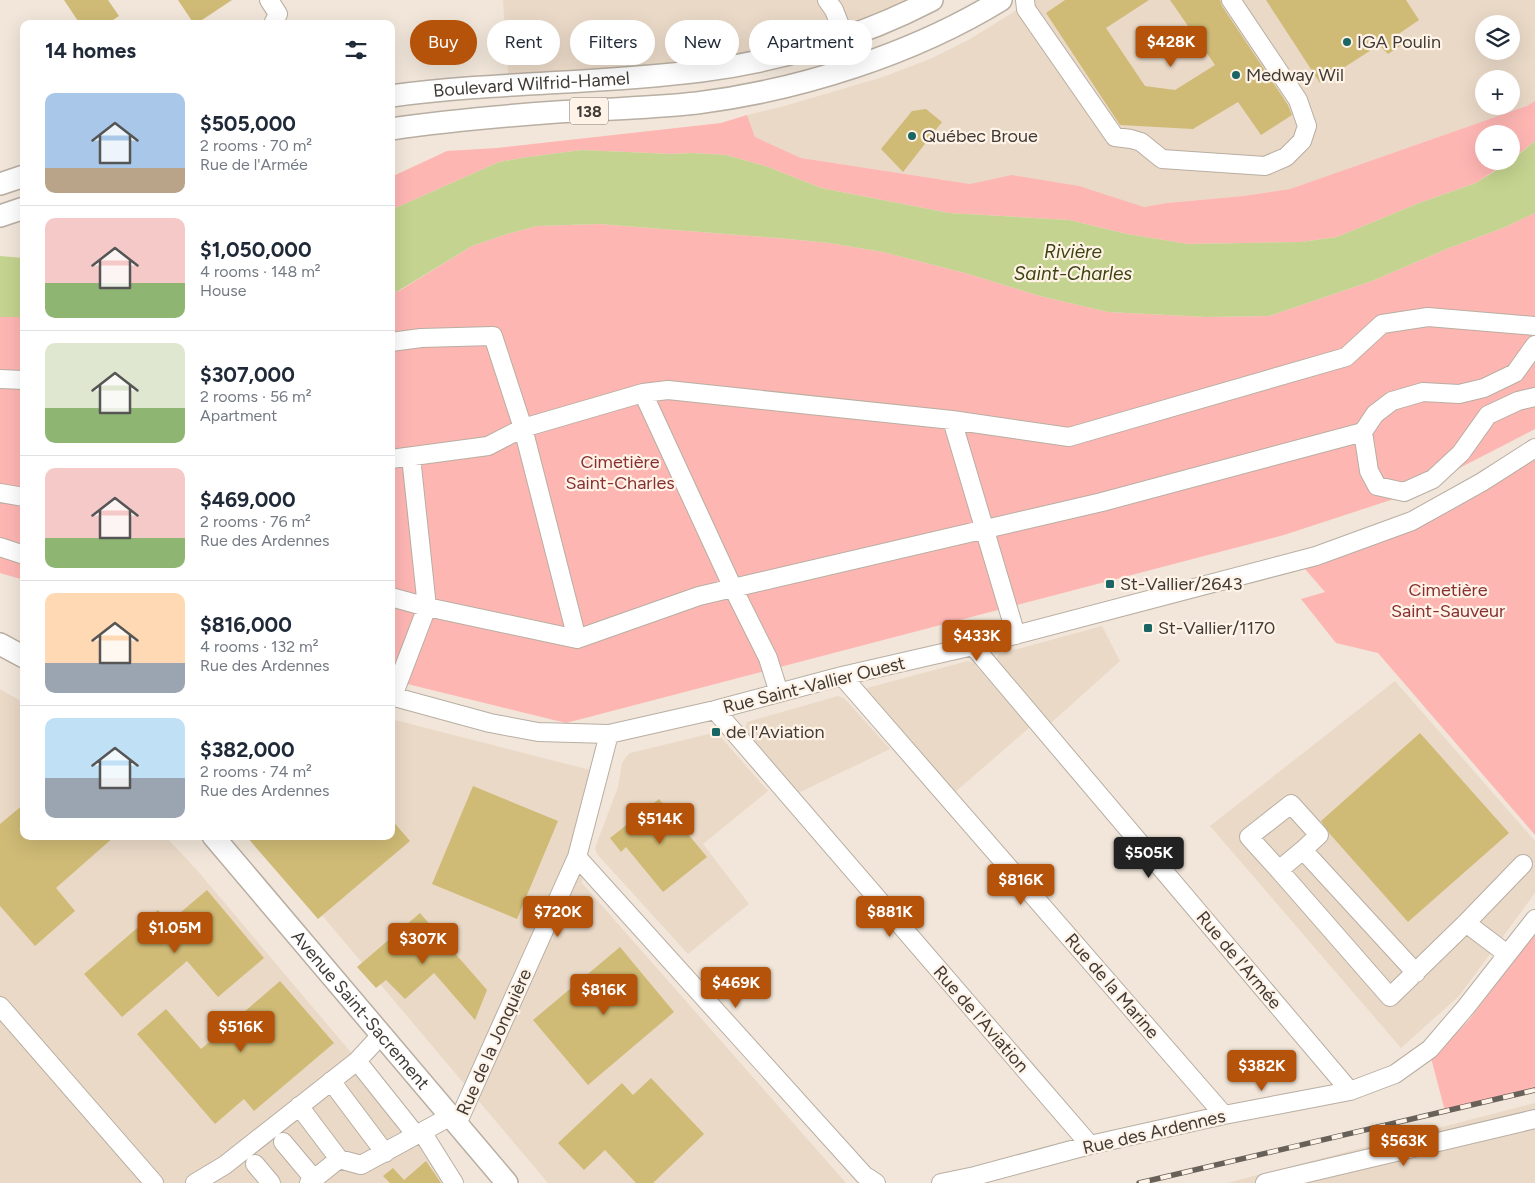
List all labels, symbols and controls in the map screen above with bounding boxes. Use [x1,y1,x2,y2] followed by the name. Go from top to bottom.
[1475,15,1520,170] map controls
[1475,15,1520,60] button: layers
[410,20,477,65] chip: Buy
[487,20,560,65] chip: Rent
[570,20,655,65] chip: Filters
[665,20,739,65] chip: New
[749,20,872,65] chip: Apartment
[1136,26,1206,68] pin: $428K
[1357,31,1441,53] place label: IGA Poulin
[1147,32,1195,51] text: $428K
[342,36,370,64] icon: filters
[1341,36,1353,48] marker: IGA Poulin
[45,38,136,63] text: 14 homes
[1246,64,1344,86] place label: Medway Wil
[432,67,630,102] street label: Boulevard Wilfrid-Hamel
[1230,69,1242,81] marker: Medway Wil
[1475,70,1520,115] button: +
[570,98,608,124] road number: 138
[200,111,296,136] text: $505,000
[85,113,145,173] icon: home
[922,125,1038,147] place label: Québec Broue
[1475,125,1520,170] button: −
[906,130,918,142] marker: Québec Broue
[200,136,312,155] text: 2 rooms · 70 m²
[200,155,308,174] text: Rue de l'Armée
[200,237,312,262] text: $1,050,000
[85,238,145,298] icon: home
[1014,240,1132,285] water label: Rivière Saint-Charles
[200,262,321,281] text: 4 rooms · 148 m²
[200,281,246,300] text: House
[200,362,295,387] text: $307,000
[85,363,145,423] icon: home
[200,387,312,406] text: 2 rooms · 56 m²
[200,406,277,425] text: Apartment
[565,451,675,494] park label: Cimetière Saint-Charles
[200,487,296,512] text: $469,000
[85,488,145,548] icon: home
[200,512,311,531] text: 2 rooms · 76 m²
[200,531,330,550] text: Rue des Ardennes
[1120,573,1243,595] place label: St-Vallier/2643
[1104,578,1116,590] marker: St-Vallier/2643
[1391,579,1505,622] park label: Cimetière Saint-Sauveur
[200,612,292,637] text: $816,000
[85,613,145,673] icon: home
[1158,617,1275,639] place label: St-Vallier/1170
[942,620,1012,662] pin: $433K
[1142,622,1154,634] marker: St-Vallier/1170
[953,626,1001,645] text: $433K
[200,637,319,656] text: 4 rooms · 132 m²
[721,652,907,718] street label: Rue Saint-Vallier Ouest
[200,656,330,675] text: Rue des Ardennes
[726,721,825,743] place label: de l'Aviation
[710,726,722,738] marker: de l'Aviation
[200,737,295,762] text: $382,000
[85,738,145,798] icon: home
[200,762,312,781] text: 2 rooms · 74 m²
[200,781,330,800] text: Rue des Ardennes
[625,802,695,845] pin: $514K
[637,809,683,828] text: $514K
[1114,836,1184,879] pin: $505K
[1125,843,1173,862] text: $505K
[986,864,1056,906] pin: $816K
[998,870,1044,889] text: $816K
[523,896,593,938] pin: $720K
[855,896,925,938] pin: $881K
[534,902,582,921] text: $720K
[867,902,913,921] text: $881K
[1192,906,1286,1014] street label: Rue de l'Armée
[134,912,216,954] pin: $1.05M
[149,918,201,937] text: $1.05M
[388,922,458,965] pin: $307K
[287,926,434,1094] street label: Avenue Saint-Sacrement
[399,929,447,948] text: $307K
[1060,929,1164,1043] street label: Rue de la Marine
[929,961,1033,1077] street label: Rue de l'Aviation
[452,965,536,1119] street label: Rue de la Jonquière
[701,966,771,1009] pin: $469K
[712,973,760,992] text: $469K
[569,974,639,1016] pin: $816K
[581,980,627,999] text: $816K
[206,1010,276,1053] pin: $516K
[219,1017,263,1036] text: $516K
[1227,1050,1297,1092] pin: $382K
[1238,1056,1286,1075] text: $382K
[1081,1105,1227,1159] street label: Rue des Ardennes
[1369,1124,1439,1167] pin: $563K
[1381,1131,1428,1150] text: $563K

